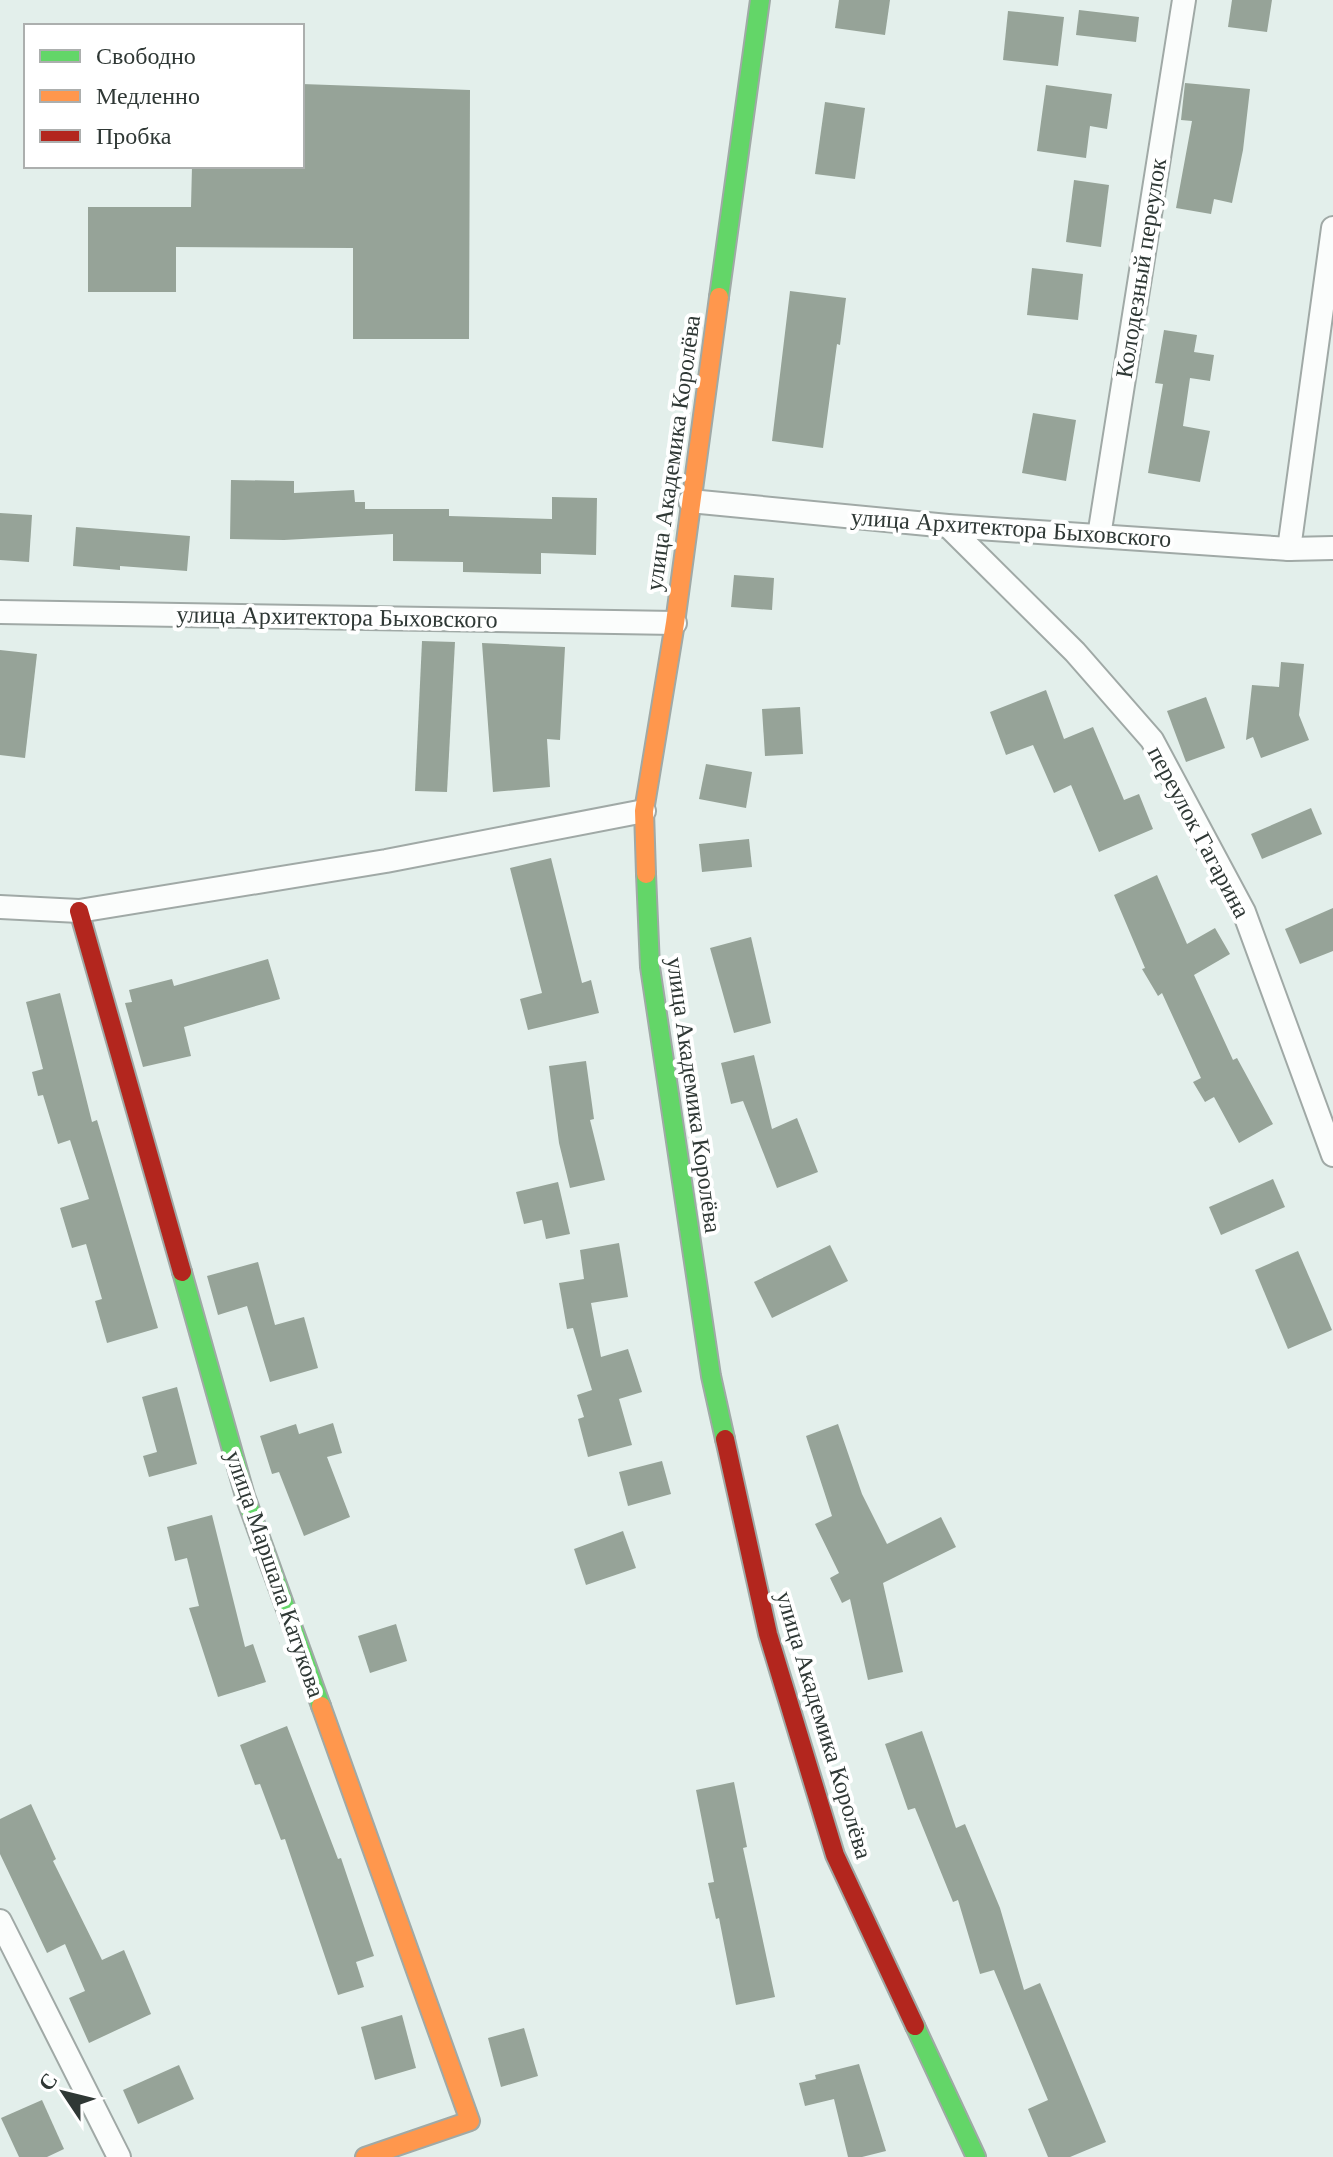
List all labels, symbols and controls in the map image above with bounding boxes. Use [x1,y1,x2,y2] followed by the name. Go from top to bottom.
[24,24,304,168] legend
[96,43,196,69] text: Свободно
[96,83,200,109] text: Медленно
[96,123,172,149] text: Пробка
[1111,156,1171,380] street label: Колодезный переулок
[641,313,705,593] street label: улица Академика Королёва
[850,504,1172,552] street label: улица Архитектора Быховского
[176,601,498,633] street label: улица Архитектора Быховского
[1143,742,1255,923] street label: переулок Гагарина
[662,955,726,1235] street label: улица Академика Королёва
[221,1447,330,1701] street label: улица Маршала Катукова
[771,1588,877,1862] street label: улица Академика Королёва
[24,2053,104,2133] north arrow
[33,2068,63,2095] text: С

